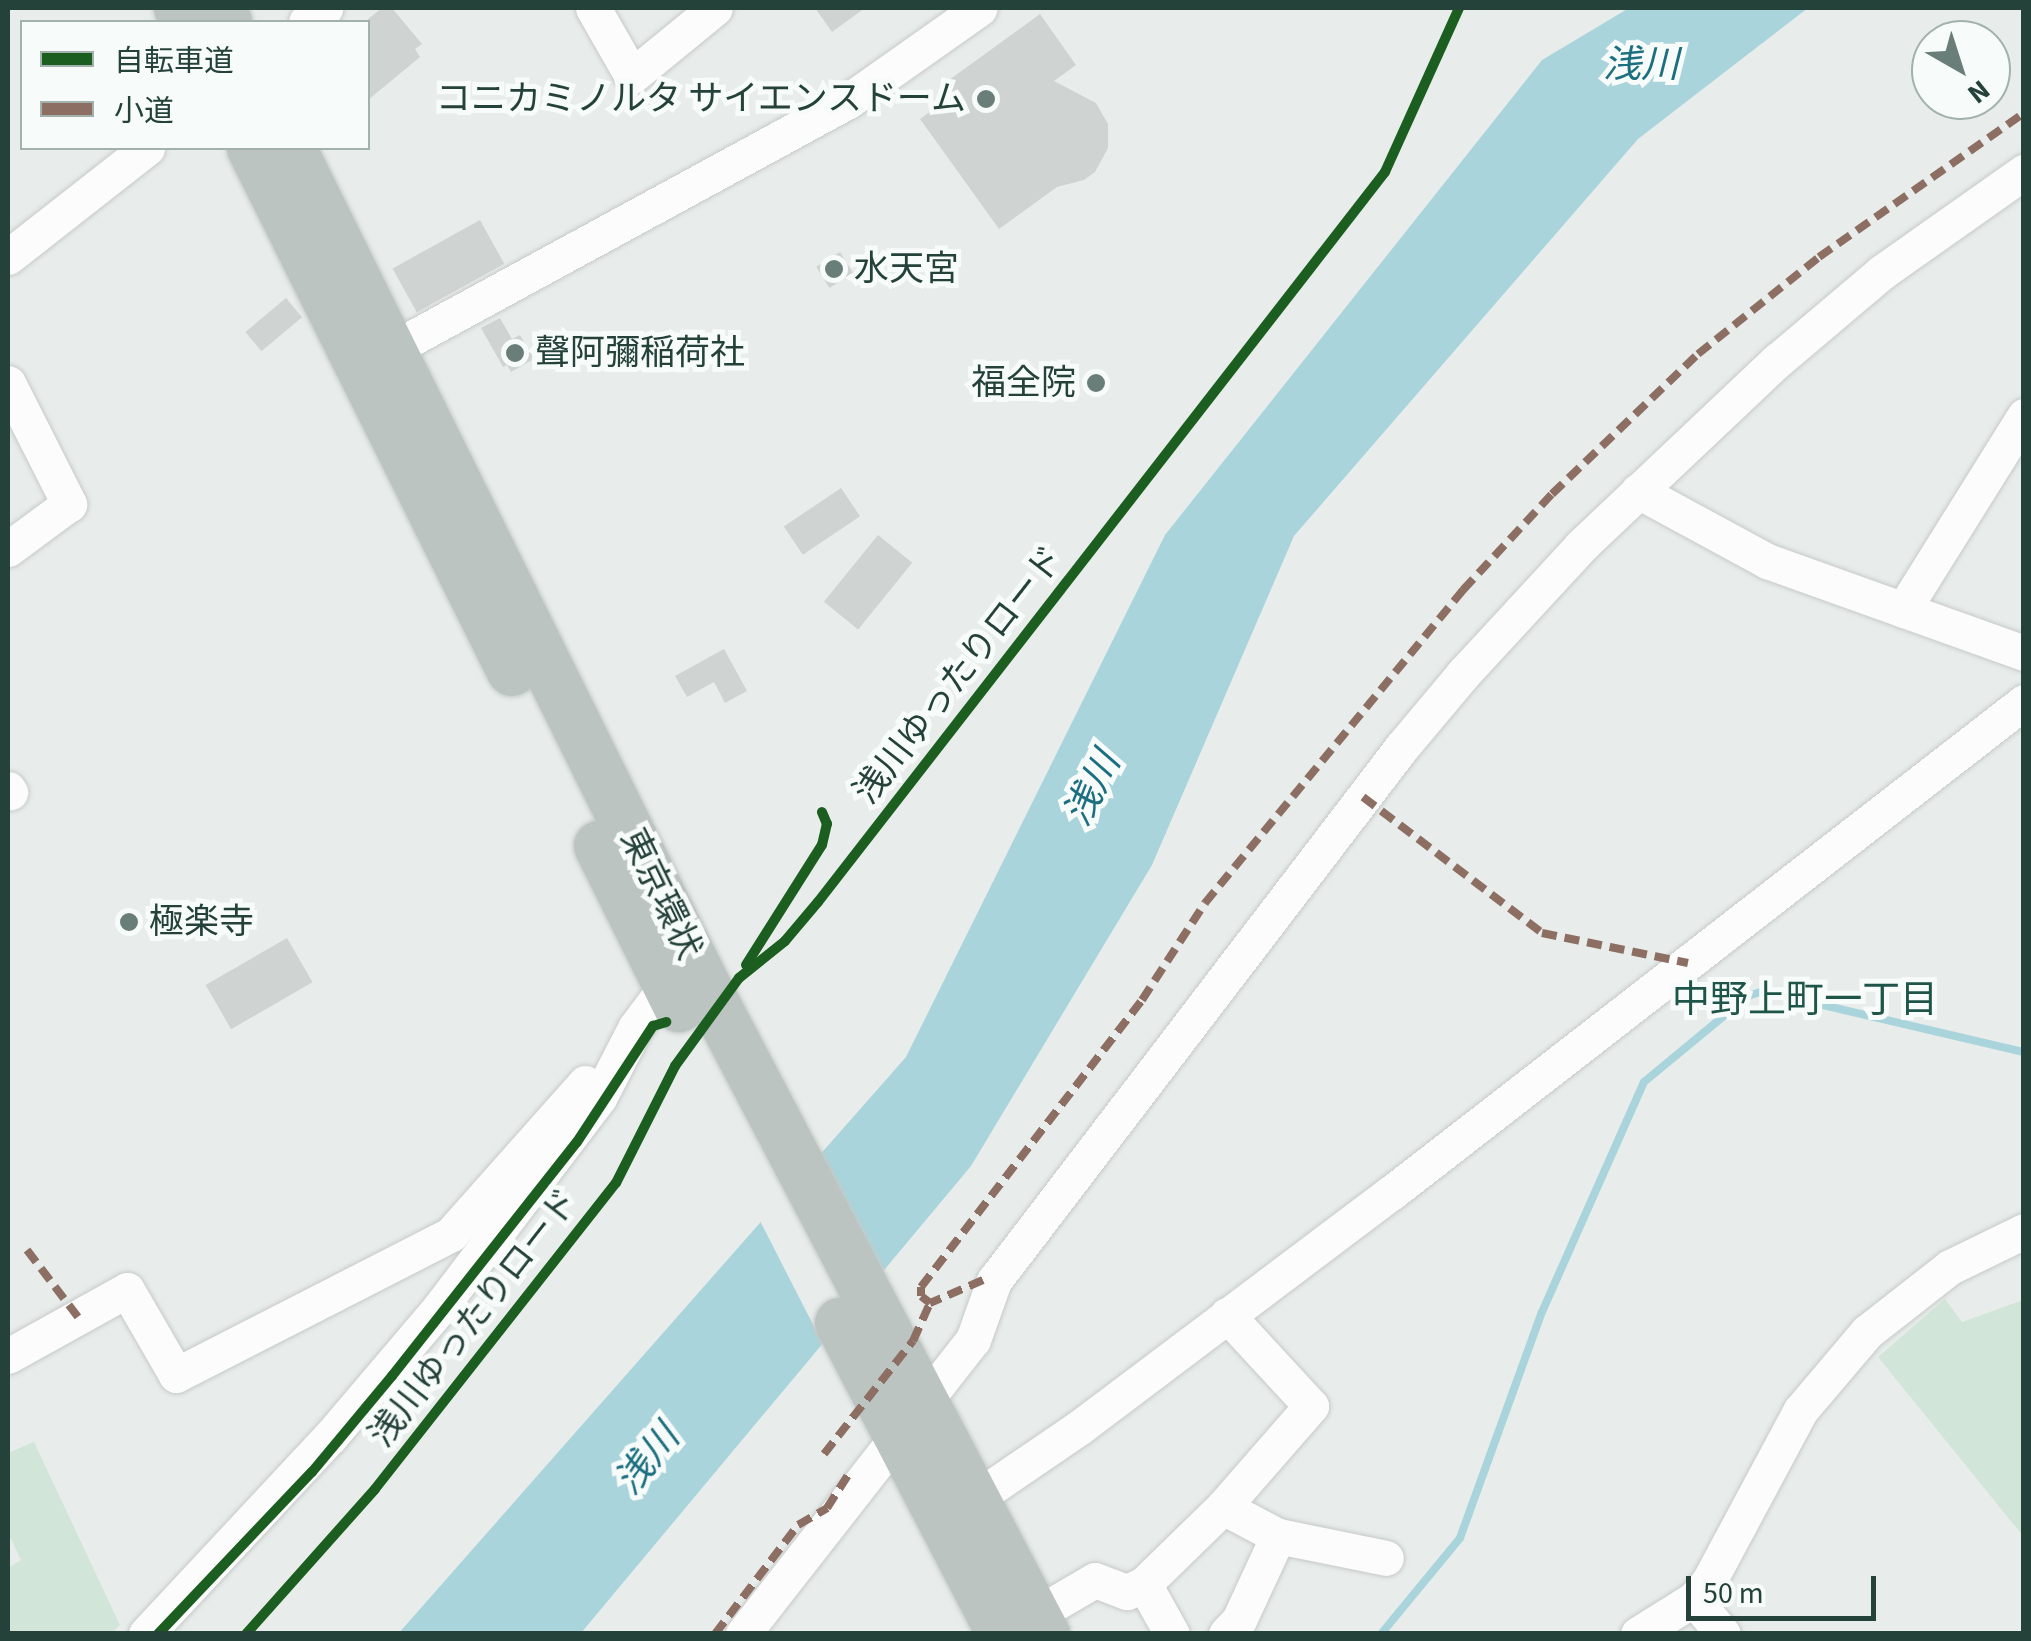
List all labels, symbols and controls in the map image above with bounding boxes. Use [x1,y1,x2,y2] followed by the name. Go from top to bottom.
[20,20,370,150] legend
[1911,20,2011,120] north arrow
[114,40,234,83] text: 自転車道
[1603,43,1679,89] water label: 浅川
[1959,70,1998,113] text: N
[434,78,966,120] place label: コニカミノルタ サイエンスドーム
[975,88,997,110] marker: コニカミノルタ サイエンスドーム
[114,90,174,133] text: 小道
[854,248,959,290] place label: 水天宮
[823,258,845,280] marker: 水天宮
[535,332,745,374] place label: 聲阿彌稲荷社
[504,342,526,364] marker: 聲阿彌稲荷社
[971,362,1076,404] place label: 福全院
[1085,372,1107,394] marker: 福全院
[845,538,1073,812] street label: 浅川ゆったりロード
[1055,745,1131,833] water label: 浅川
[611,822,711,966] street label: 東京環状
[149,901,254,943] place label: 極楽寺
[118,911,140,933] marker: 極楽寺
[1672,978,1938,1024] district label: 中野上町一丁目
[360,1181,588,1455] street label: 浅川ゆったりロード
[606,1416,690,1504] water label: 浅川
[1691,1556,1881,1618] scale bar
[1703,1572,1764,1615] text: 50 m

